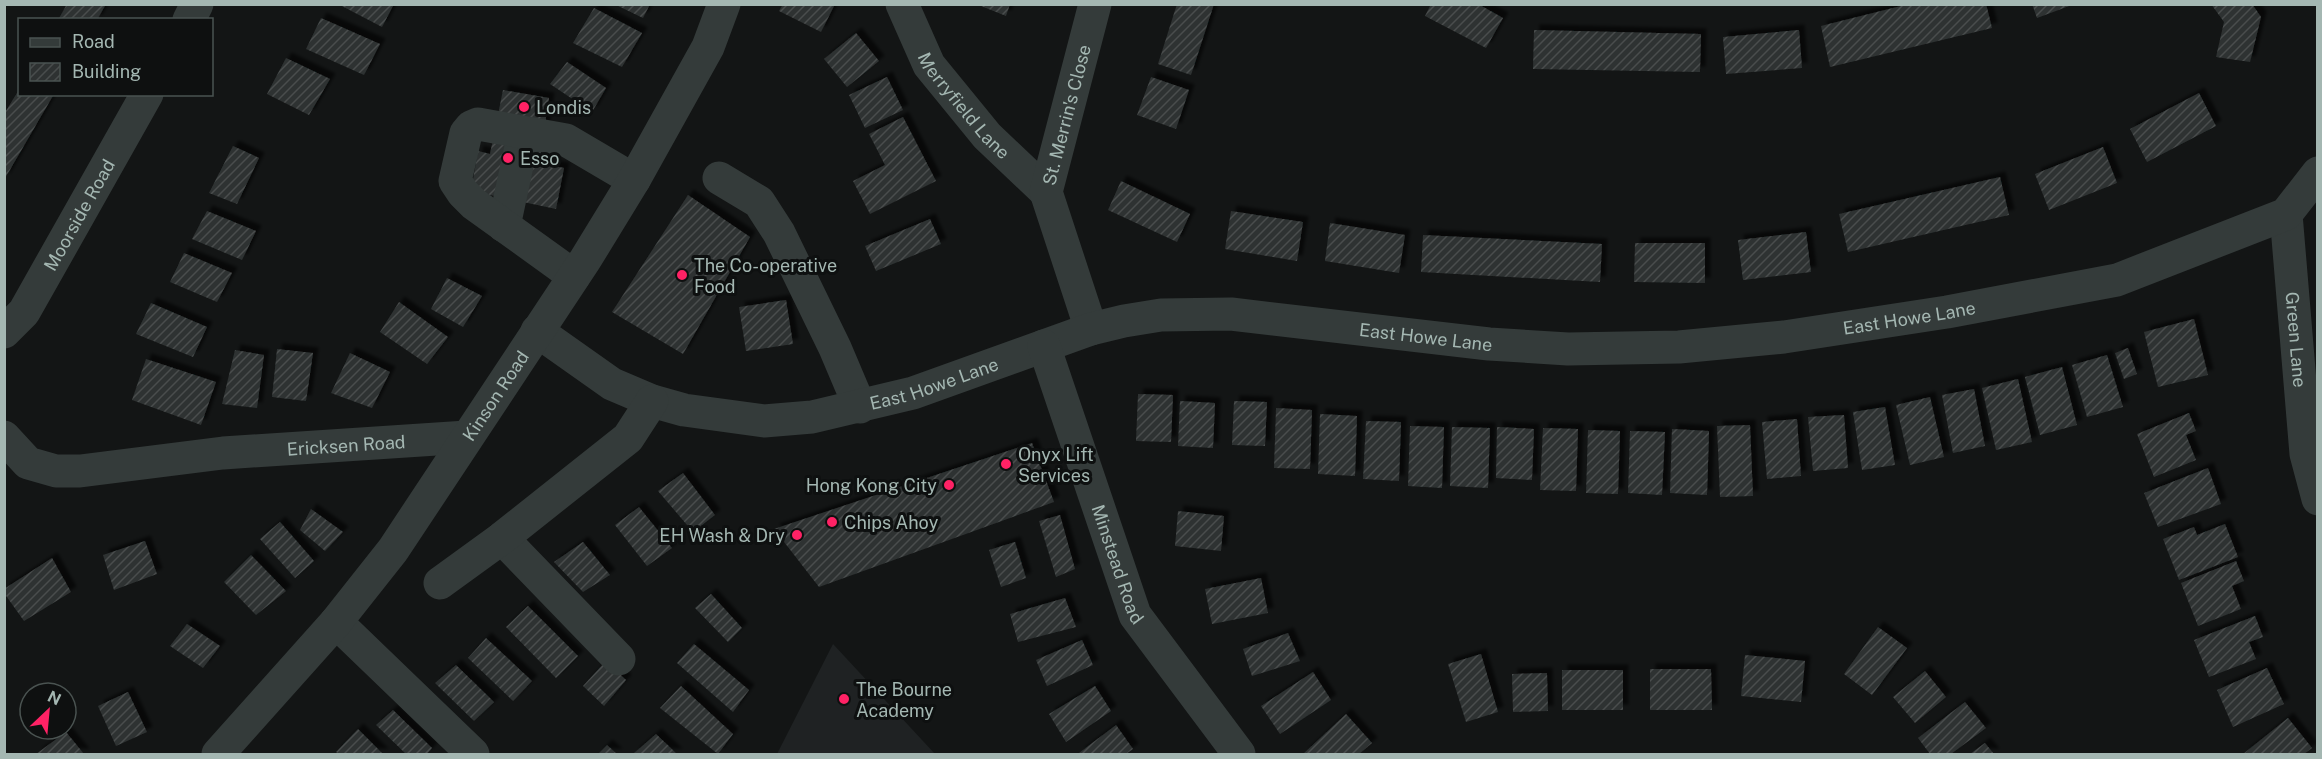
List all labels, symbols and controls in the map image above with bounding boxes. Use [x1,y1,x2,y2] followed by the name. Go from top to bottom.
[18,18,213,96] legend
[72,31,115,52] text: Road
[1038,42,1095,187] street label: St. Merrin's Close
[914,49,1014,163] street label: Merryfield Lane
[72,61,141,82] text: Building
[536,97,591,118] place label: Londis
[517,100,531,114] marker: Londis
[520,148,559,169] place label: Esso
[501,151,515,165] marker: Esso
[39,155,119,274] street label: Moorside Road
[694,255,837,297] place label: The Co-operative Food
[675,268,689,282] marker: The Co-operative Food
[2282,291,2311,388] street label: Green Lane
[1841,296,1977,338] street label: East Howe Lane
[1358,318,1494,355] street label: East Howe Lane
[458,347,533,445] street label: Kinson Road
[868,353,1001,413] street label: East Howe Lane
[286,431,406,459] street label: Ericksen Road
[1018,444,1094,486] place label: Onyx Lift Services
[999,457,1013,471] marker: Onyx Lift Services
[806,475,937,496] place label: Hong Kong City
[942,478,956,492] marker: Hong Kong City
[1088,502,1148,628] street label: Minstead Road
[844,512,939,533] place label: Chips Ahoy
[825,515,839,529] marker: Chips Ahoy
[659,525,785,546] place label: EH Wash & Dry
[790,528,804,542] marker: EH Wash & Dry
[856,679,952,721] place label: The Bourne Academy
[18,681,78,741] north arrow
[45,687,64,709] text: N
[837,692,851,706] marker: The Bourne Academy

